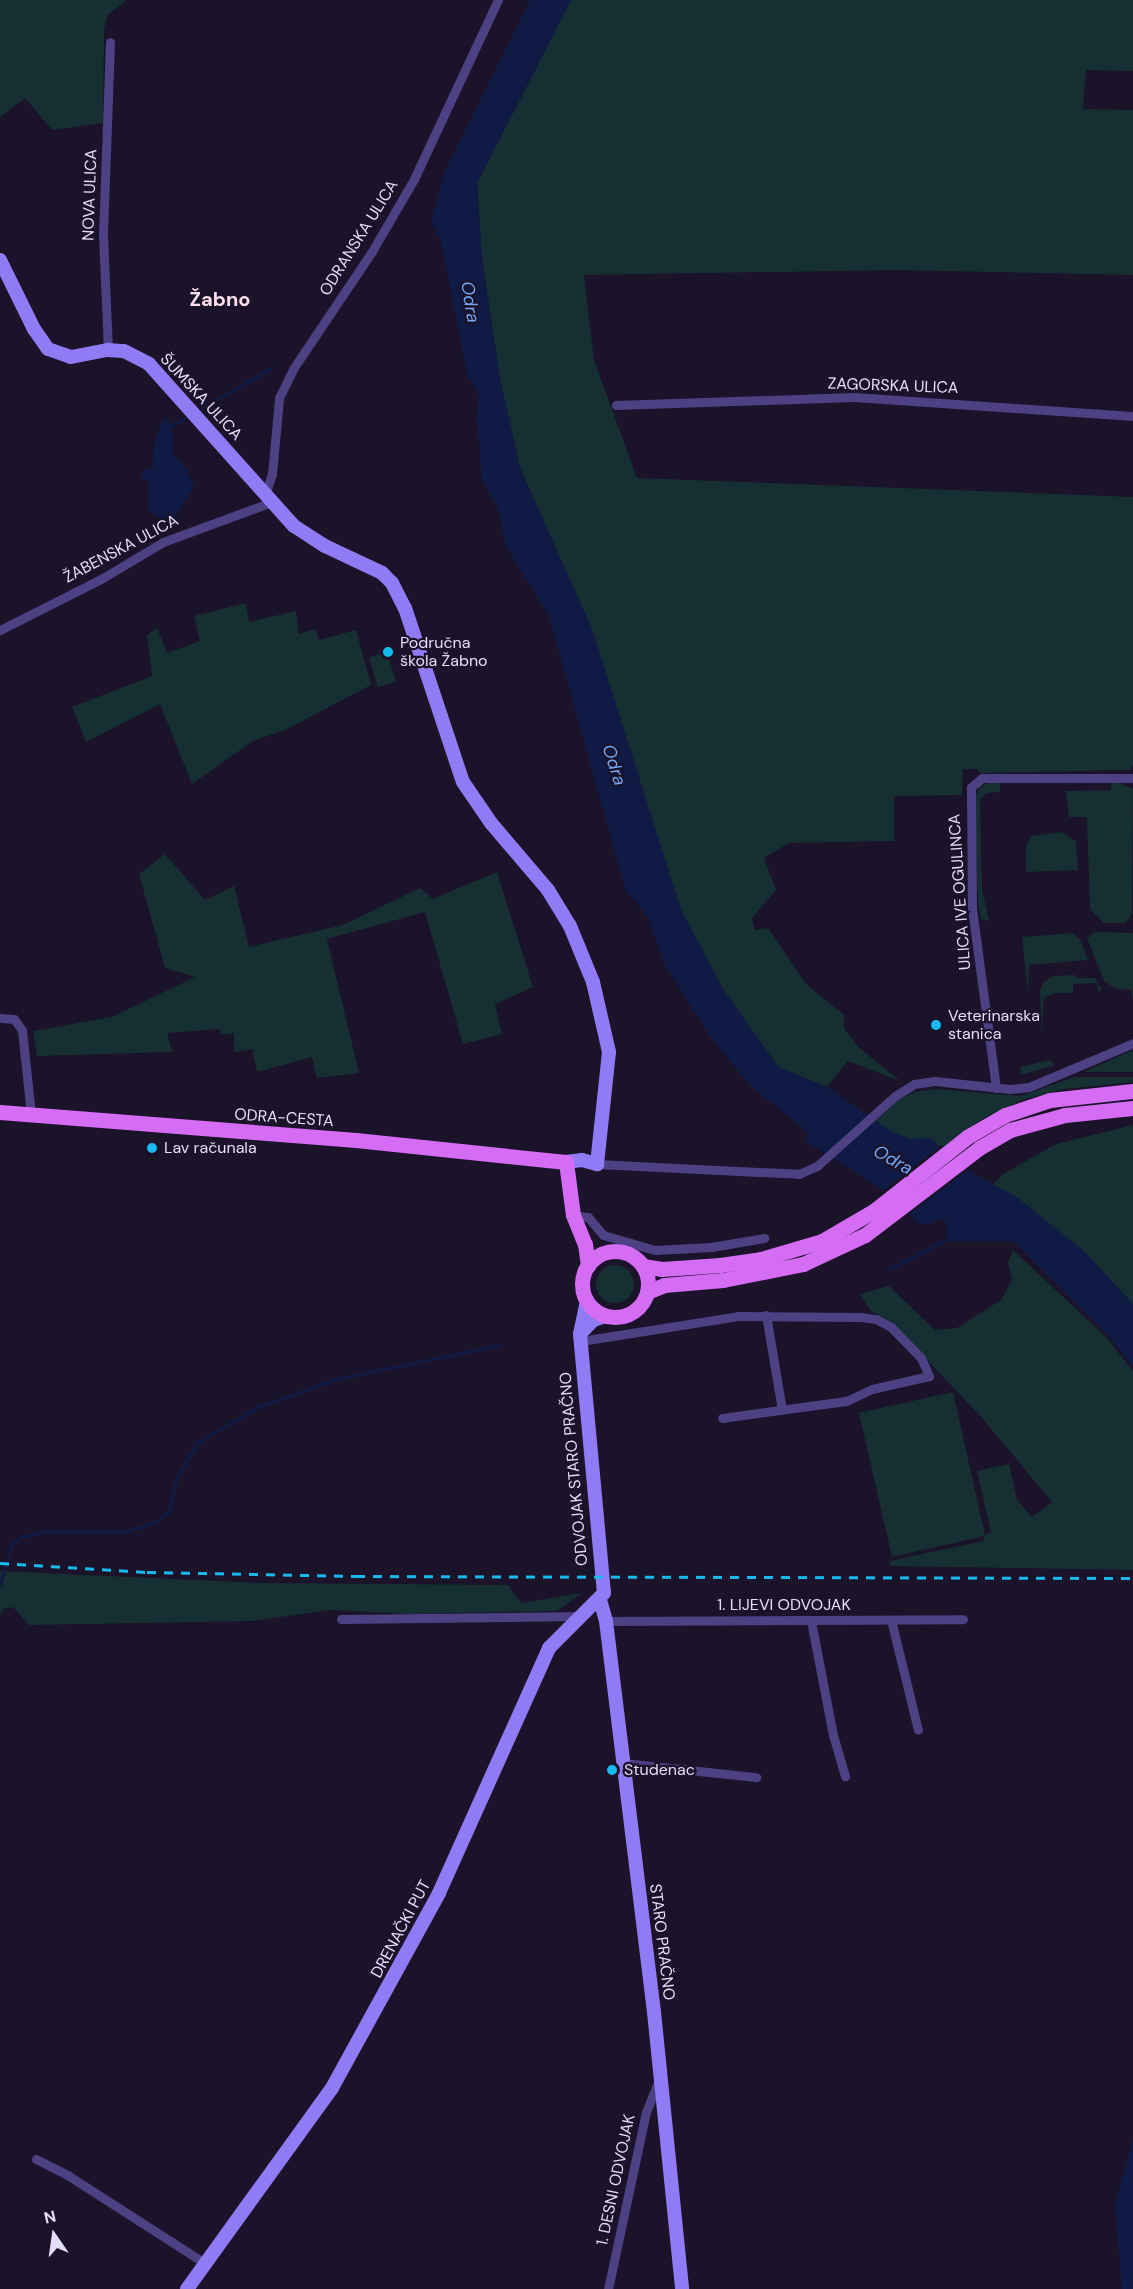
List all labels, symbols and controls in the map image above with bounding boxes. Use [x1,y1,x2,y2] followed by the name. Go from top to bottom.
[79,149,101,241] street label: NOVA ULICA
[316,177,402,299] street label: ODRANSKA ULICA
[456,280,484,324] water label: Odra
[190,287,250,311] district label: Žabno
[156,350,246,444] street label: ŠUMSKA ULICA
[827,374,959,398] street label: ZAGORSKA ULICA
[60,511,182,587] street label: ŽABENSKA ULICA
[400,633,488,671] place label: Područna škola Žabno
[381,645,395,659] marker: Područna škola Žabno
[597,742,631,788] water label: Odra
[945,813,975,971] street label: ULICA IVE OGULINCA
[948,1006,1040,1044] place label: Veterinarska stanica
[929,1018,943,1032] marker: Veterinarska stanica
[234,1105,334,1131] street label: ODRA-CESTA
[164,1138,257,1158] place label: Lav računala
[869,1140,917,1180] water label: Odra
[145,1141,159,1155] marker: Lav računala
[556,1371,592,1567] street label: ODVOJAK STARO PRAČNO
[717,1595,851,1615] street label: 1. LIJEVI ODVOJAK
[624,1760,695,1780] place label: Studenac
[605,1763,619,1777] marker: Studenac
[367,1877,435,1981] street label: DRENAČKI PUT
[645,1883,679,2001] street label: STARO PRAČNO
[593,2113,639,2247] street label: 1. DESNI ODVOJAK
[24,2205,84,2265] north arrow
[42,2205,58,2229] text: N

